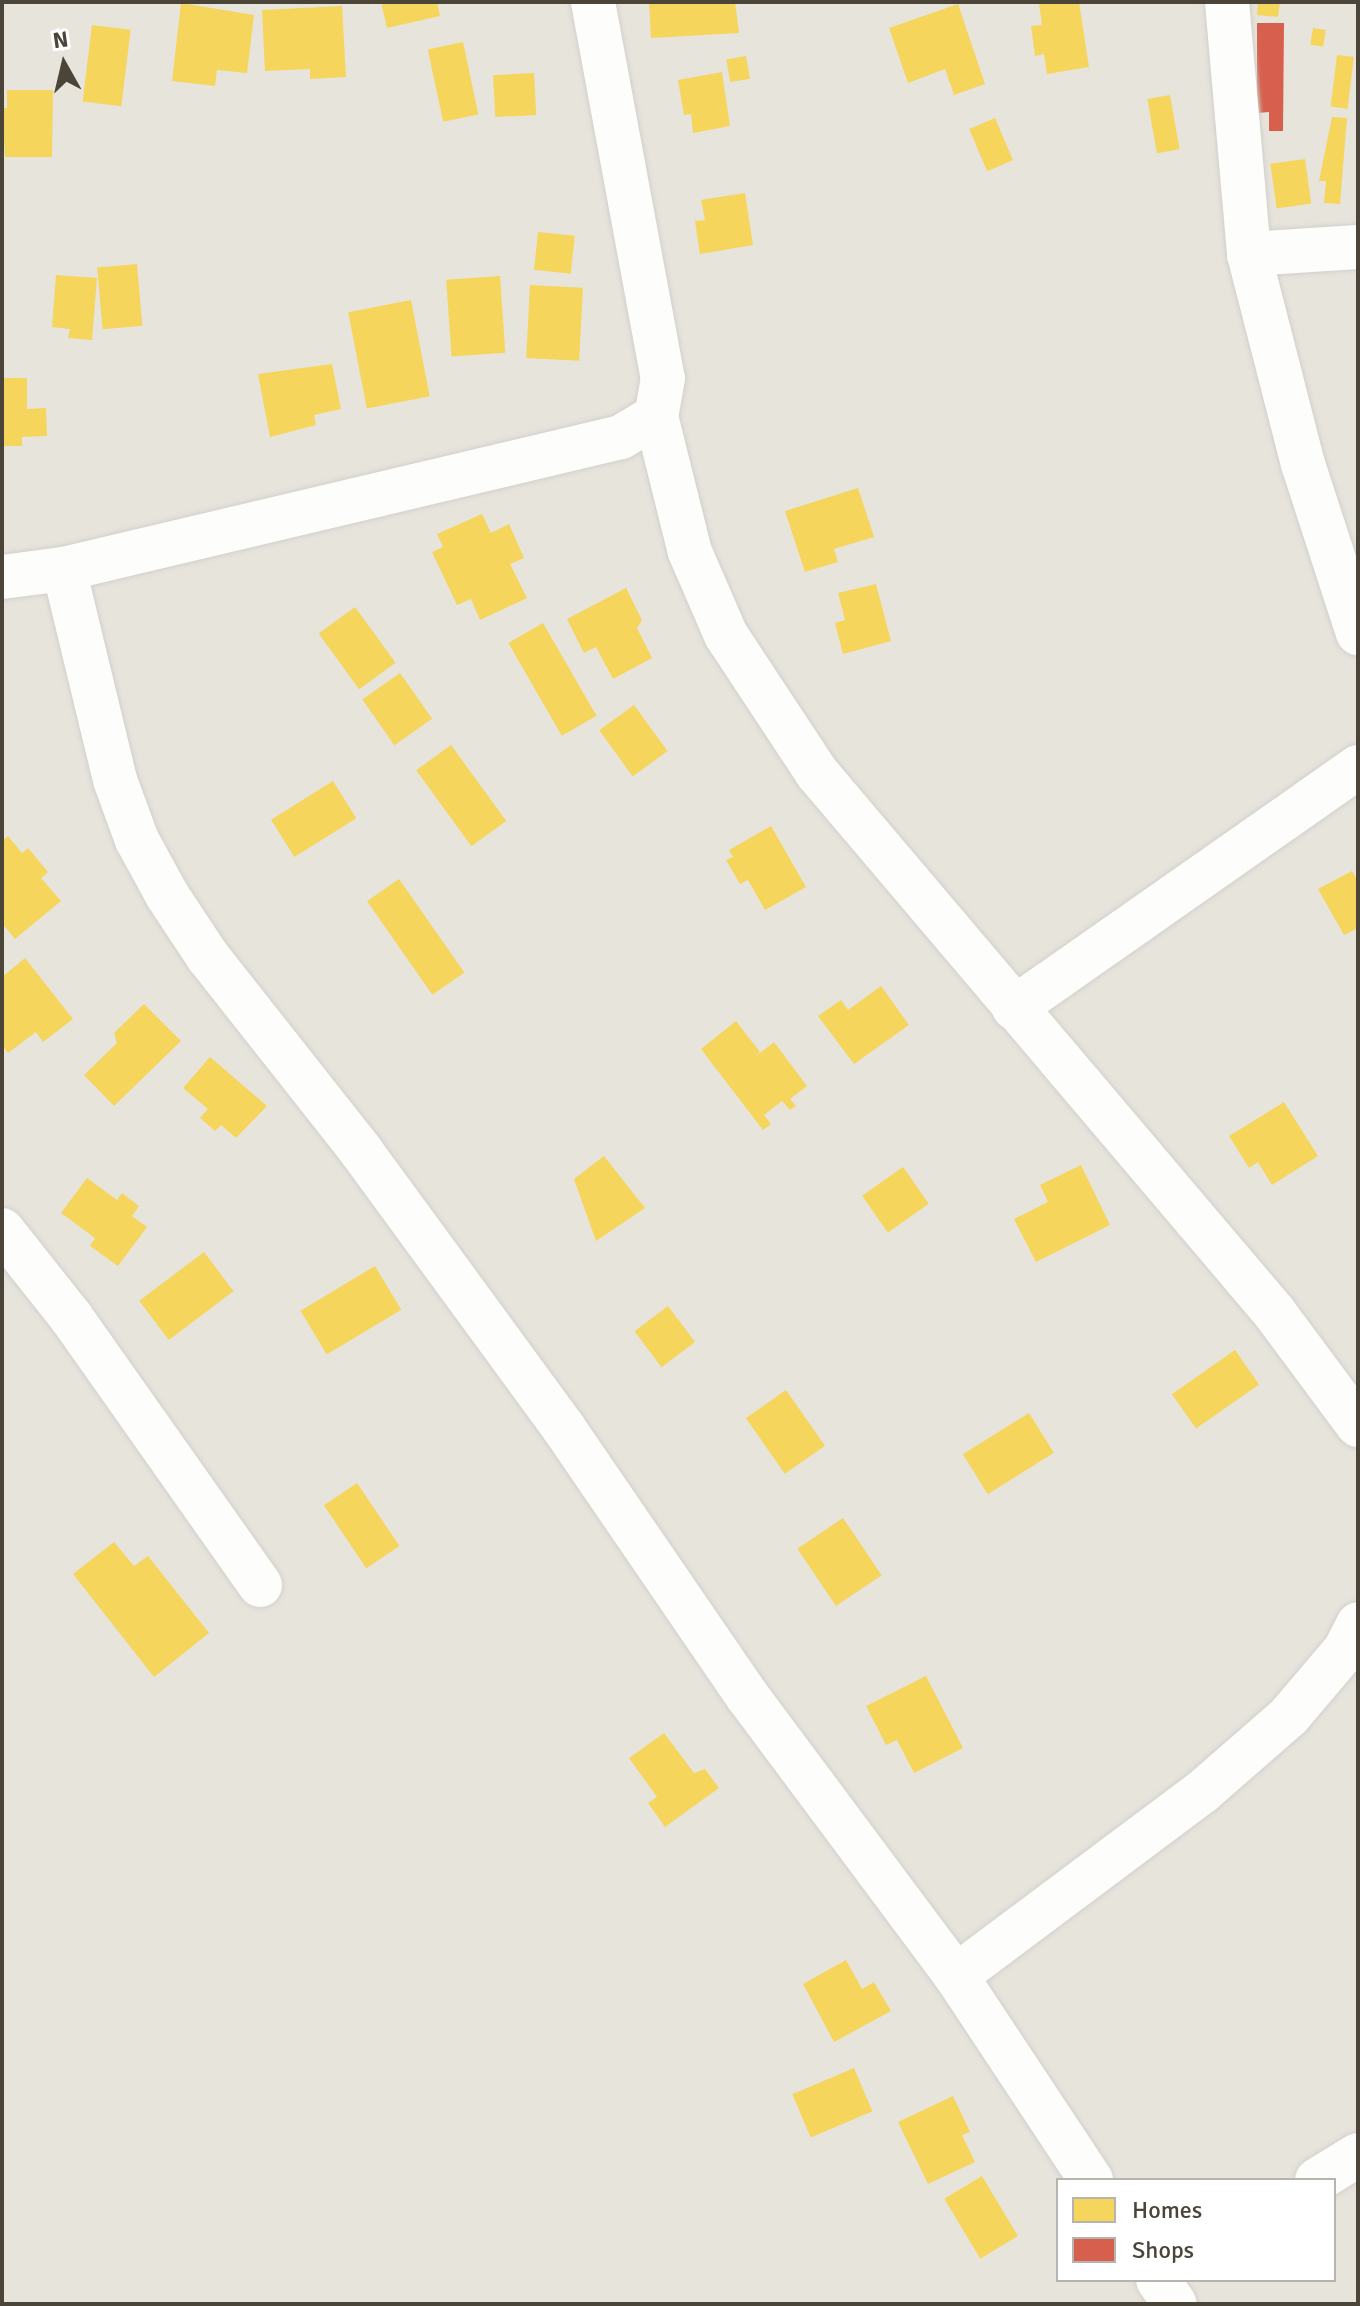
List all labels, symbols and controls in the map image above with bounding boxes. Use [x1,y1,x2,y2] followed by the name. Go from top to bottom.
[24,24,104,104] north arrow
[51,25,70,54] text: N
[1056,2178,1336,2282] legend
[1132,2195,1202,2225] text: Homes
[1132,2235,1194,2265] text: Shops

